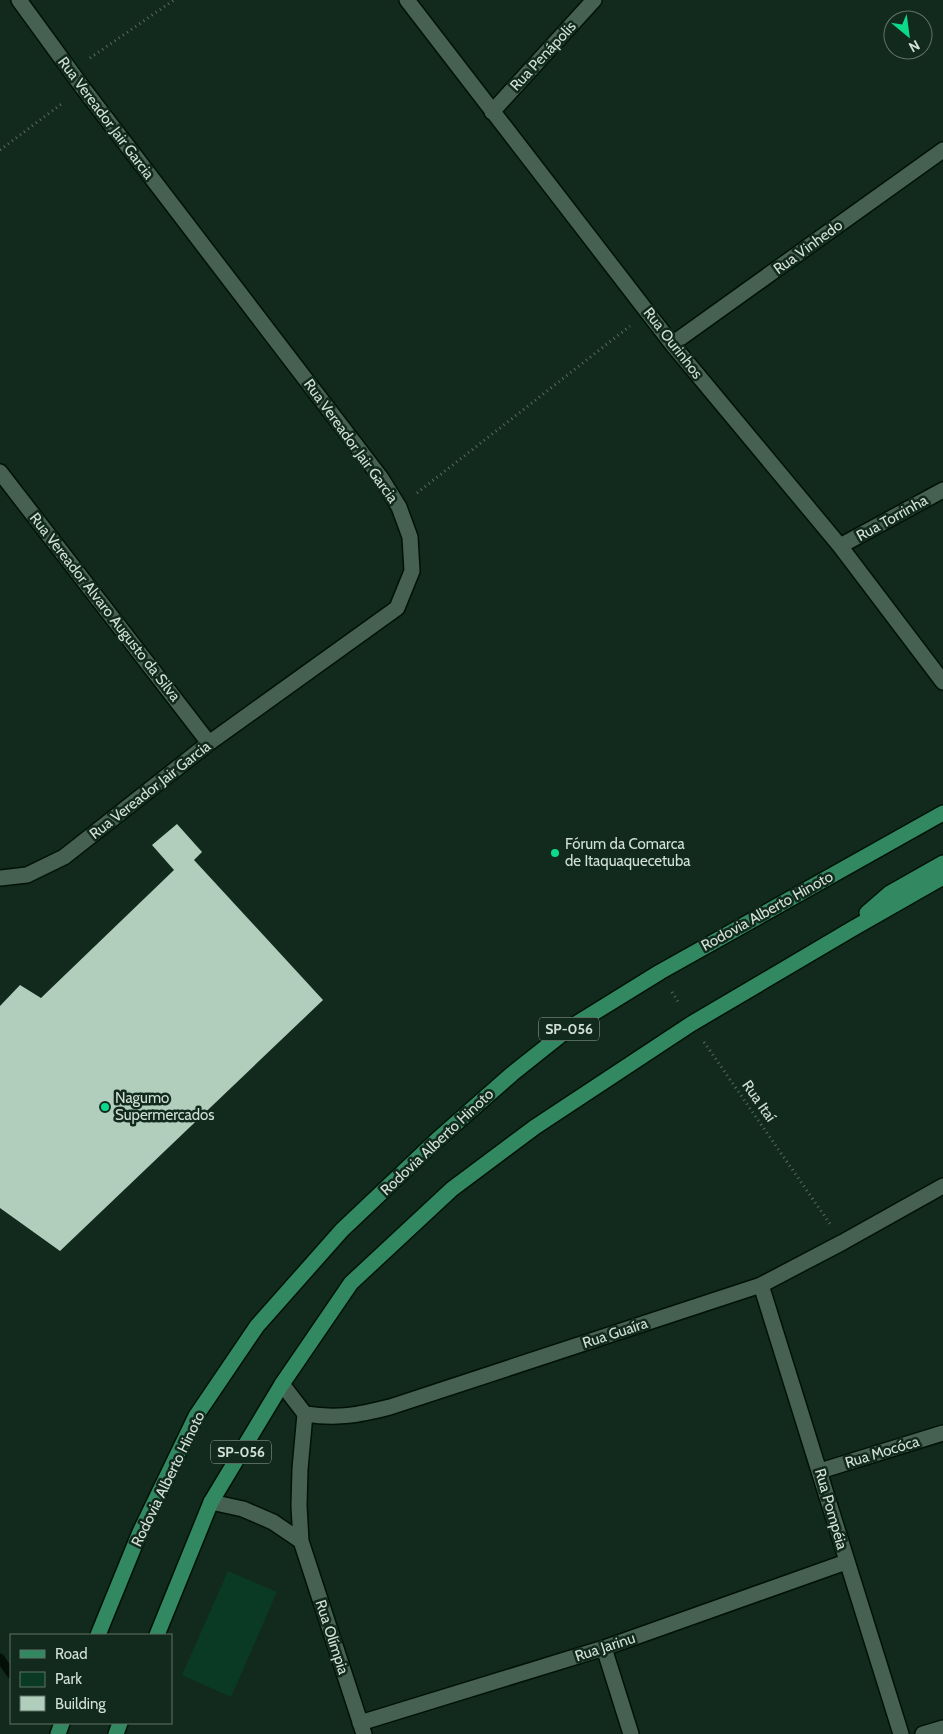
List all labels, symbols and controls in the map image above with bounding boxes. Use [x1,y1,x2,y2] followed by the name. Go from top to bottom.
[883,10,933,60] north arrow
[506,18,580,94] street label: Rua Penápolis
[906,36,923,57] text: N
[54,53,158,183] street label: Rua Vereador Jair Garcia
[770,216,846,278] street label: Rua Vinhedo
[640,304,706,382] street label: Rua Ourinhos
[300,376,402,507] street label: Rua Vereador Jair Garcia
[853,491,931,545] street label: Rua Torrinha
[26,509,185,705] street label: Rua Vereador Alvaro Augusto da Silva
[86,737,215,843] street label: Rua Vereador Jair Garcia
[565,835,691,870] place label: Fórum da Comarca de Itaquaquecetuba
[549,847,561,859] marker: Fórum da Comarca de Itaquaquecetuba
[698,867,836,955] street label: Rodovia Alberto Hinoto
[539,1018,599,1040] road number: SP-056
[738,1077,780,1125] street label: Rua Itaí
[377,1085,497,1199] street label: Rodovia Alberto Hinoto
[115,1089,214,1124] place label: Nagumo Supermercados
[99,1101,111,1113] marker: Nagumo Supermercados
[580,1314,651,1352] street label: Rua Guaíra
[127,1409,209,1549] street label: Rodovia Alberto Hinoto
[843,1432,922,1472] street label: Rua Mocóca
[211,1440,271,1464] road number: SP-056
[811,1466,851,1552] street label: Rua Pompéia
[311,1597,353,1677] street label: Rua Olímpia
[573,1629,637,1665] street label: Rua Jarinu
[10,1634,172,1724] legend
[55,1645,88,1663] text: Road
[55,1670,82,1688] text: Park
[55,1695,106,1713] text: Building

